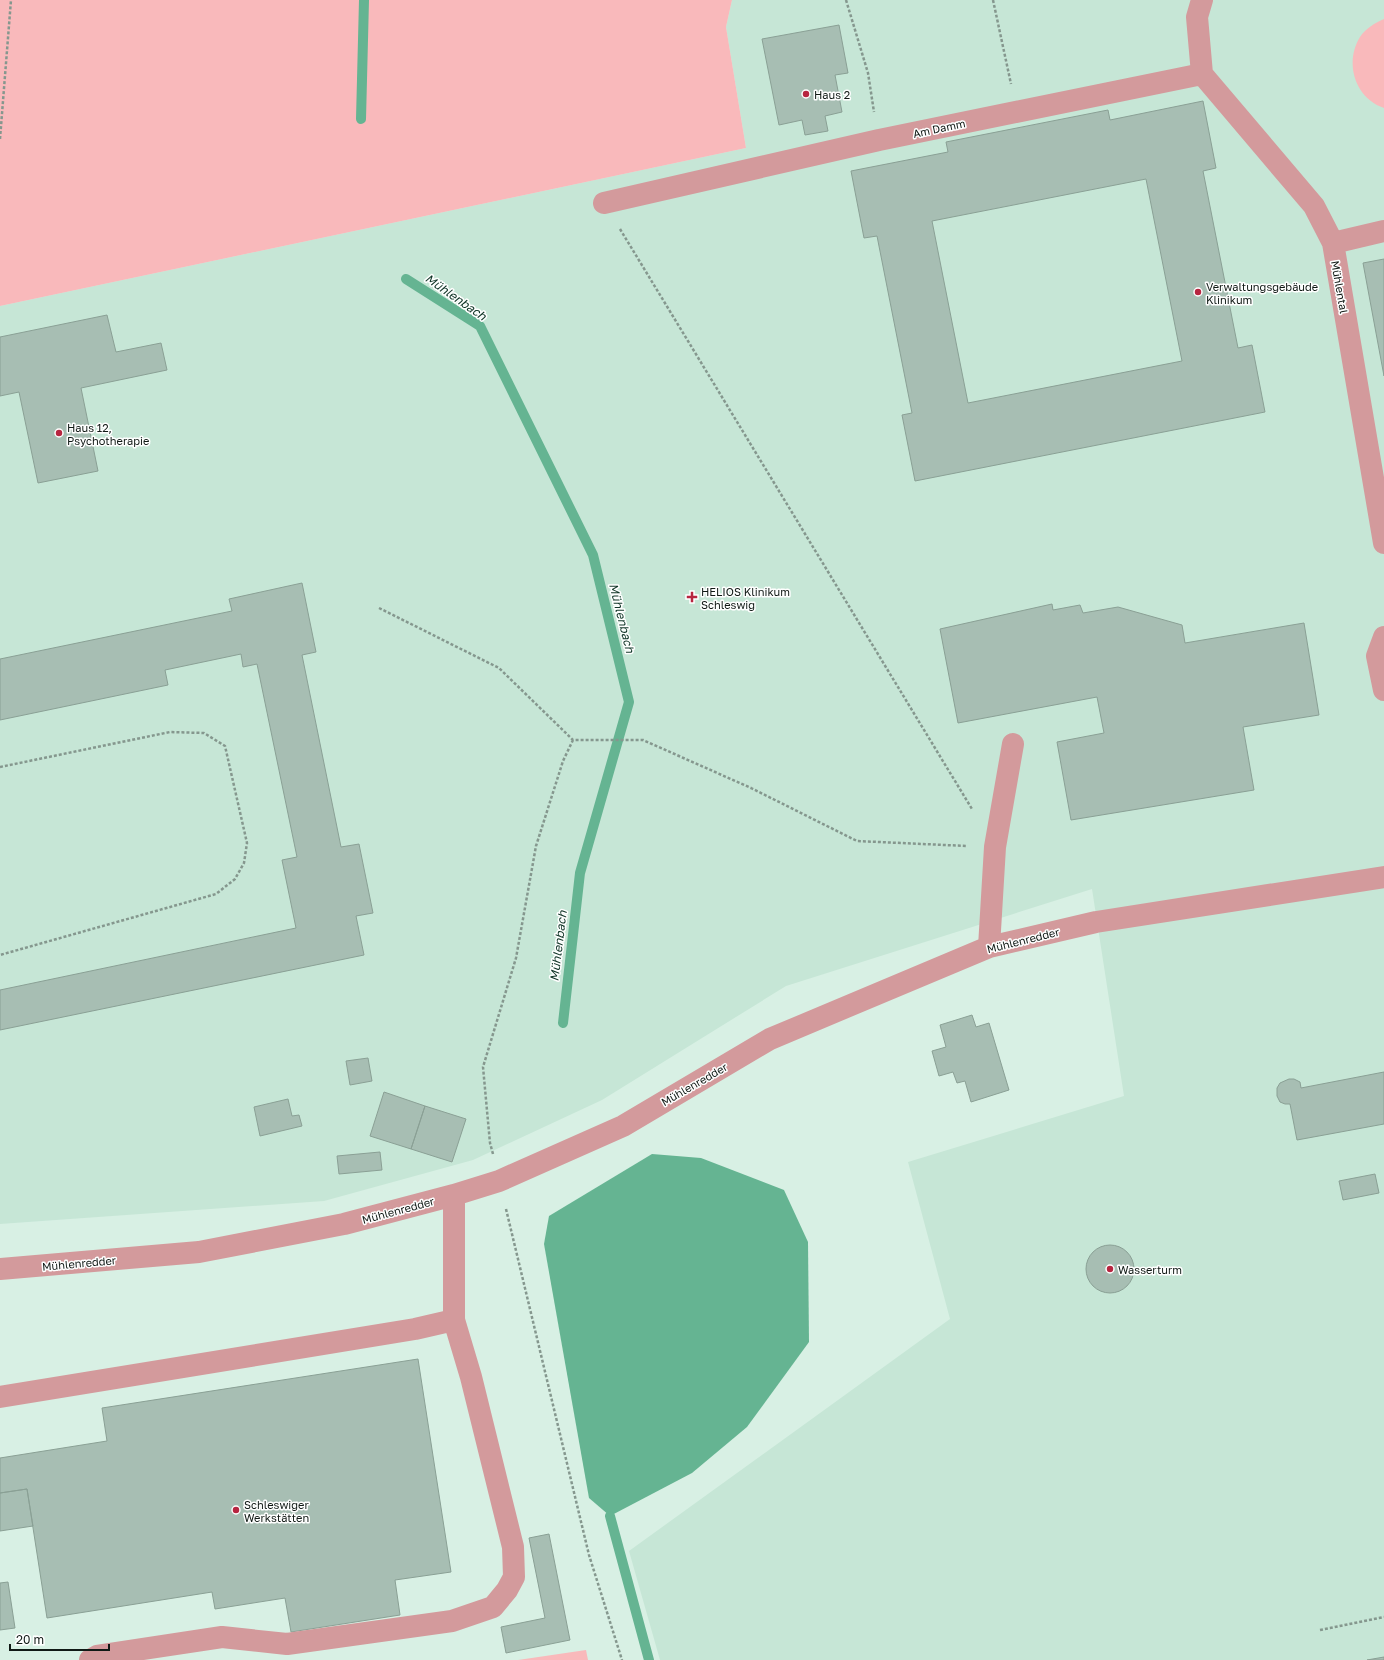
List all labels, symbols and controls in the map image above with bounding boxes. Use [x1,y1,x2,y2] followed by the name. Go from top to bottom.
[814,88,850,101] place label: Haus 2
[801,89,811,99] marker: Haus 2
[912,116,966,140] street label: Am Damm
[1329,260,1351,315] street label: Mühlental
[423,270,490,324] water label: Mühlenbach
[1206,280,1318,306] place label: Verwaltungsgebäude Klinikum
[1193,287,1203,297] marker: Verwaltungsgebäude Klinikum
[67,421,149,447] place label: Haus 12, Psychotherapie
[54,428,64,438] marker: Haus 12, Psychotherapie
[606,582,638,655] water label: Mühlenbach
[701,585,790,611] place label: HELIOS Klinikum Schleswig
[686,591,698,603] marker: HELIOS Klinikum Schleswig
[546,909,570,982] water label: Mühlenbach
[985,925,1061,955] street label: Mühlenredder
[659,1059,730,1108] street label: Mühlenredder
[360,1194,436,1226] street label: Mühlenredder
[41,1253,117,1273] street label: Mühlenredder
[1118,1263,1182,1276] place label: Wasserturm
[1105,1264,1115,1274] marker: Wasserturm
[244,1498,309,1524] place label: Schleswiger Werkstätten
[231,1505,241,1515] marker: Schleswiger Werkstätten
[10,1626,109,1652] scale bar
[16,1632,44,1647] text: 20 m

